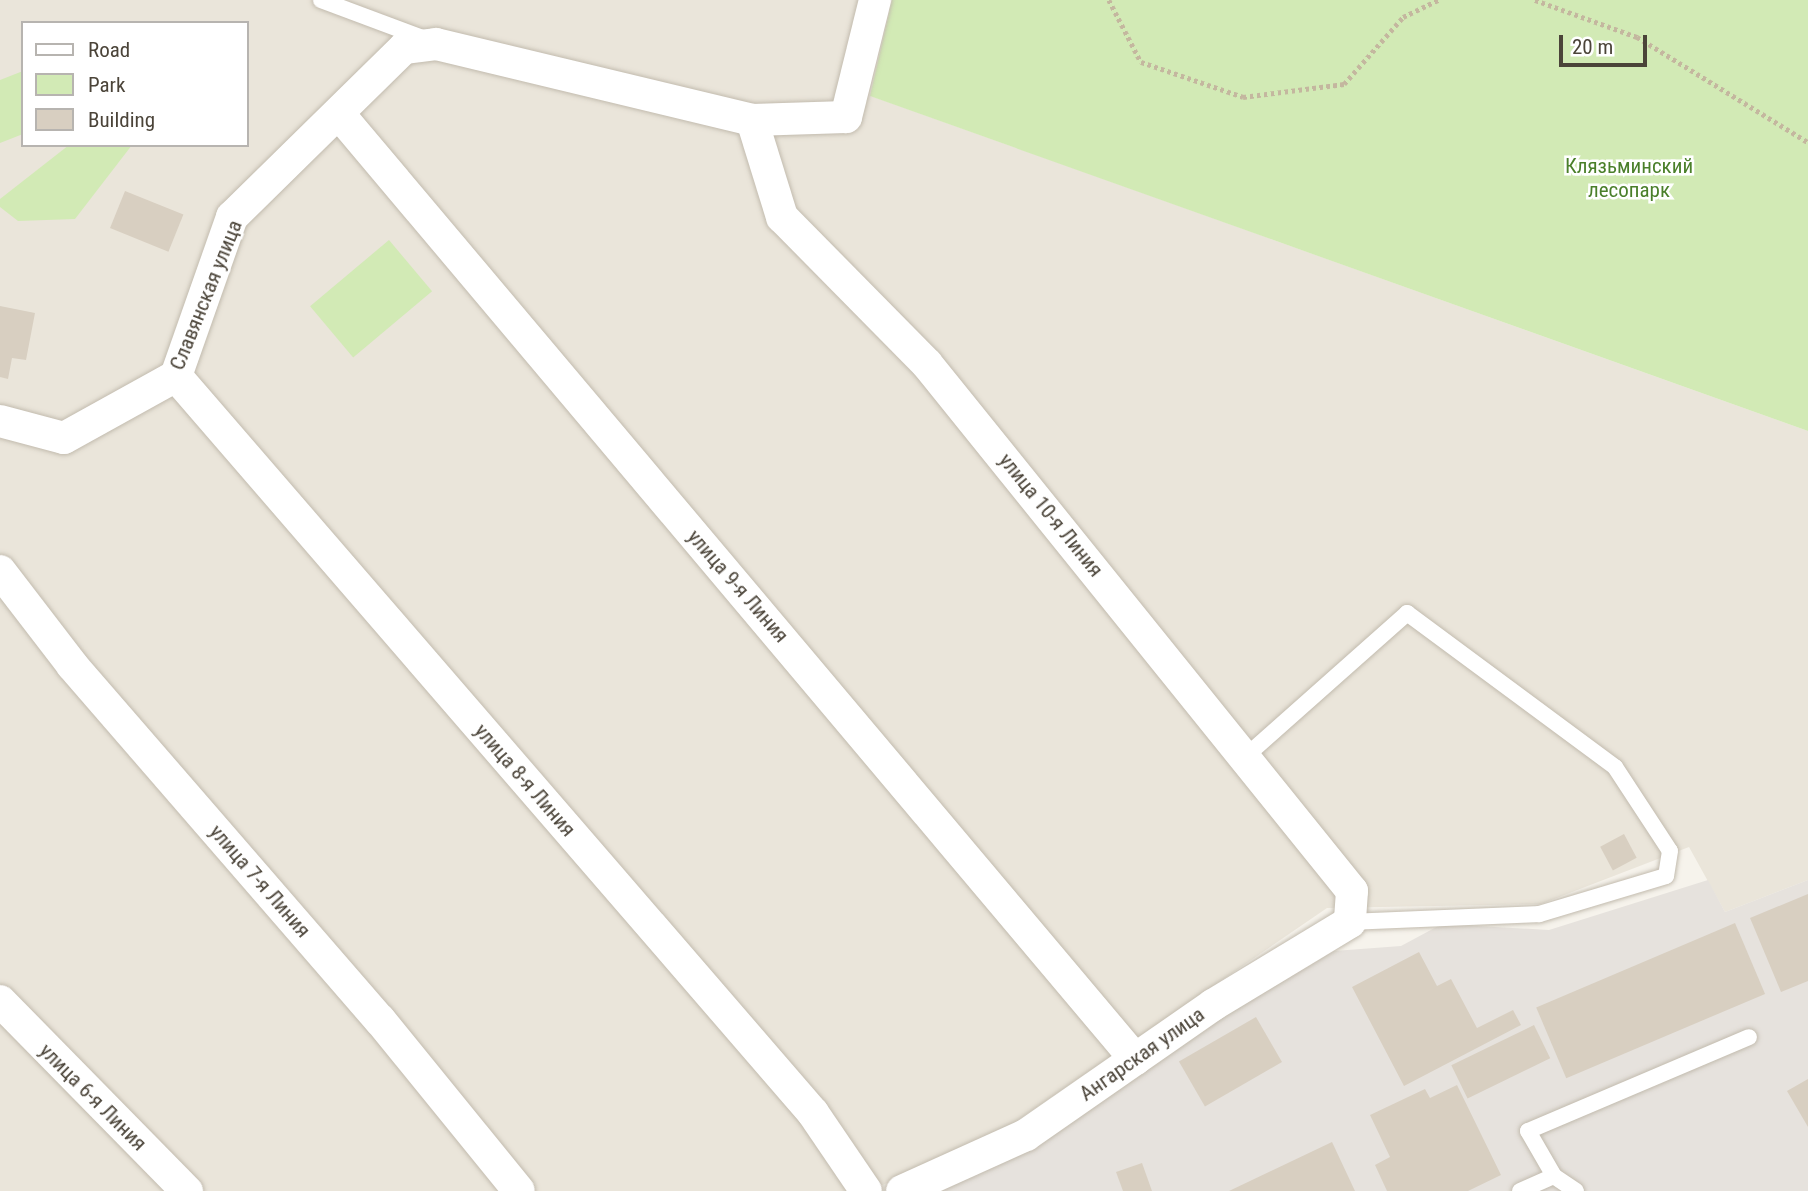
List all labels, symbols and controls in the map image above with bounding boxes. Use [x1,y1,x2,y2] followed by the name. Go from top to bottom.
[21,21,248,147] legend
[1563,21,1650,65] scale bar
[1572,35,1613,59] text: 20 m
[88,38,130,62] text: Road
[88,73,125,97] text: Park
[88,108,155,132] text: Building
[1565,153,1693,203] park label: Клязьминский лесопарк
[164,216,248,374] street label: Славянская улица
[993,448,1109,582] street label: улица 10-я Линия
[682,524,794,648] street label: улица 9-я Линия
[469,718,581,842] street label: улица 8-я Линия
[204,819,316,943] street label: улица 7-я Линия
[1075,1002,1209,1106] street label: Ангарская улица
[34,1038,152,1156] street label: улица 6-я Линия

